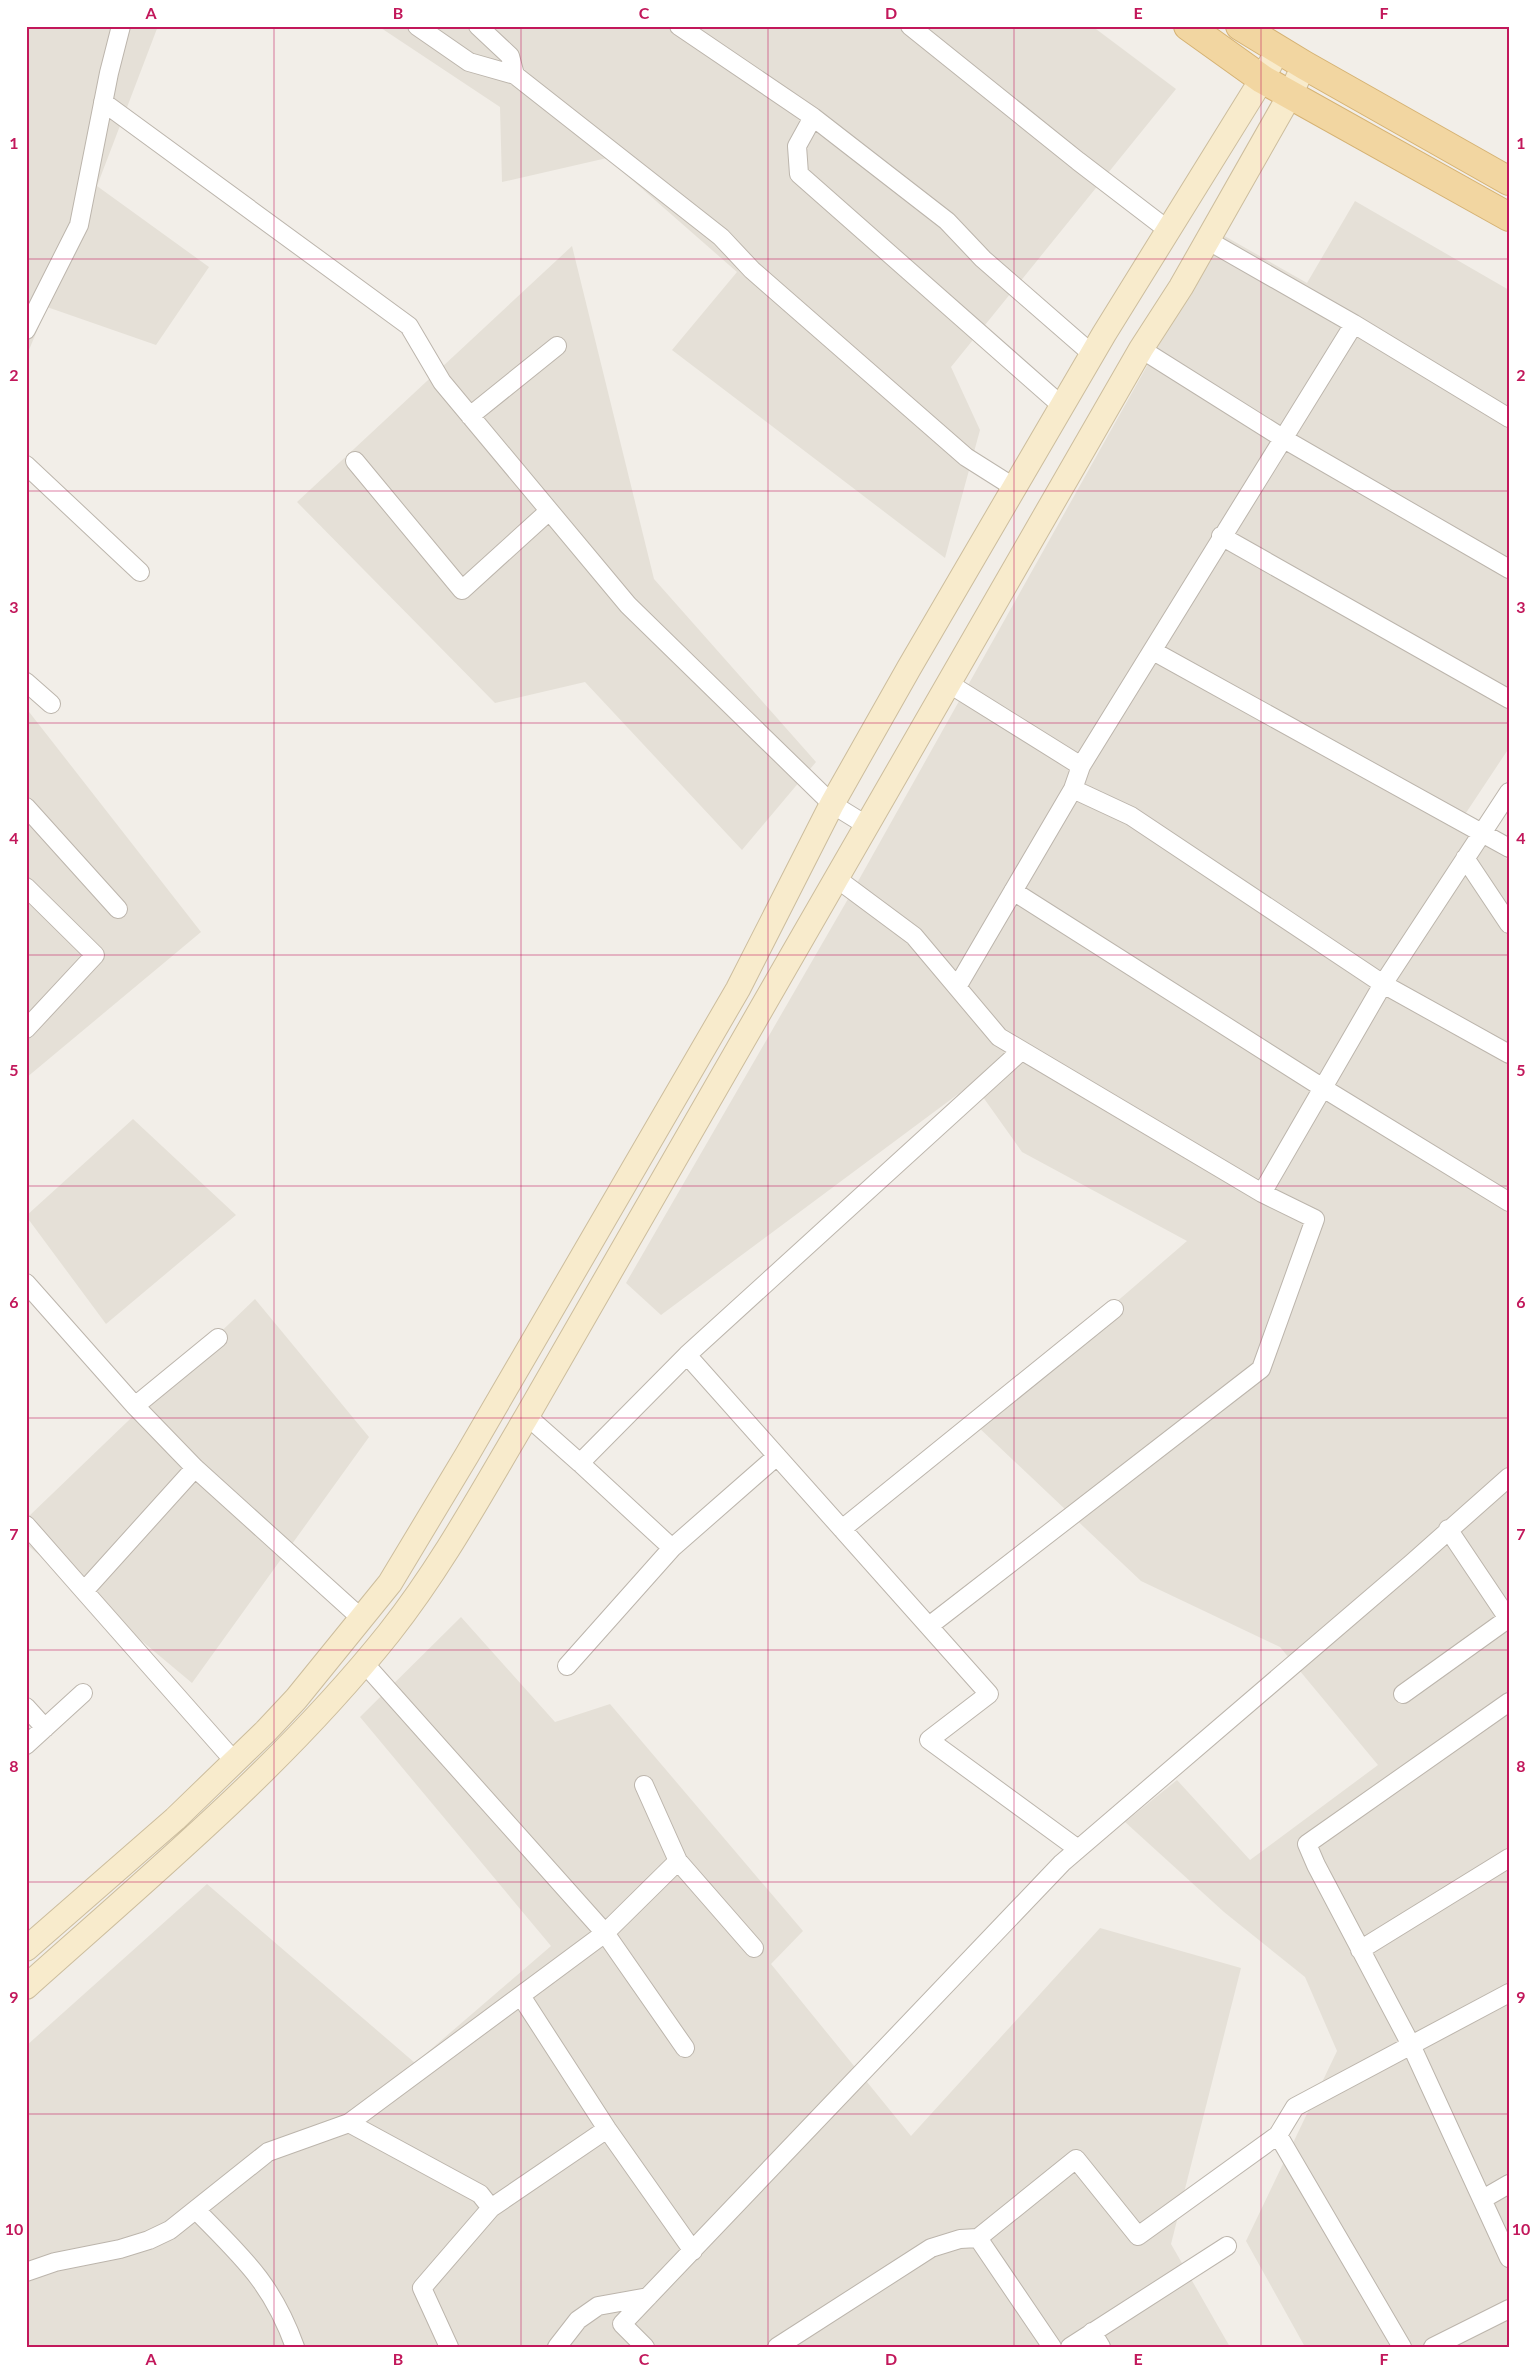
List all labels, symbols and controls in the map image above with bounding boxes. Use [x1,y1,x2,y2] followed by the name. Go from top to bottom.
[144,3,157,22] text: A
[393,3,403,22] text: B
[639,3,650,22] text: C
[885,3,897,22] text: D
[1133,3,1143,22] text: E
[1379,3,1389,22] text: F
[9,133,19,152] text: 1
[1516,133,1526,152] text: 1
[9,365,19,384] text: 2
[1516,365,1526,384] text: 2
[9,597,19,616] text: 3
[1516,597,1526,616] text: 3
[9,828,19,847] text: 4
[1516,828,1526,847] text: 4
[9,1060,19,1079] text: 5
[1516,1060,1526,1079] text: 5
[9,1292,19,1311] text: 6
[1516,1292,1526,1311] text: 6
[9,1524,19,1543] text: 7
[1516,1524,1526,1543] text: 7
[9,1756,19,1775] text: 8
[1516,1756,1526,1775] text: 8
[9,1987,19,2006] text: 9
[1516,1987,1526,2006] text: 9
[5,2219,23,2238] text: 10
[1512,2219,1530,2238] text: 10
[144,2349,157,2368] text: A
[393,2349,403,2368] text: B
[639,2349,650,2368] text: C
[885,2349,897,2368] text: D
[1133,2349,1143,2368] text: E
[1379,2349,1389,2368] text: F

